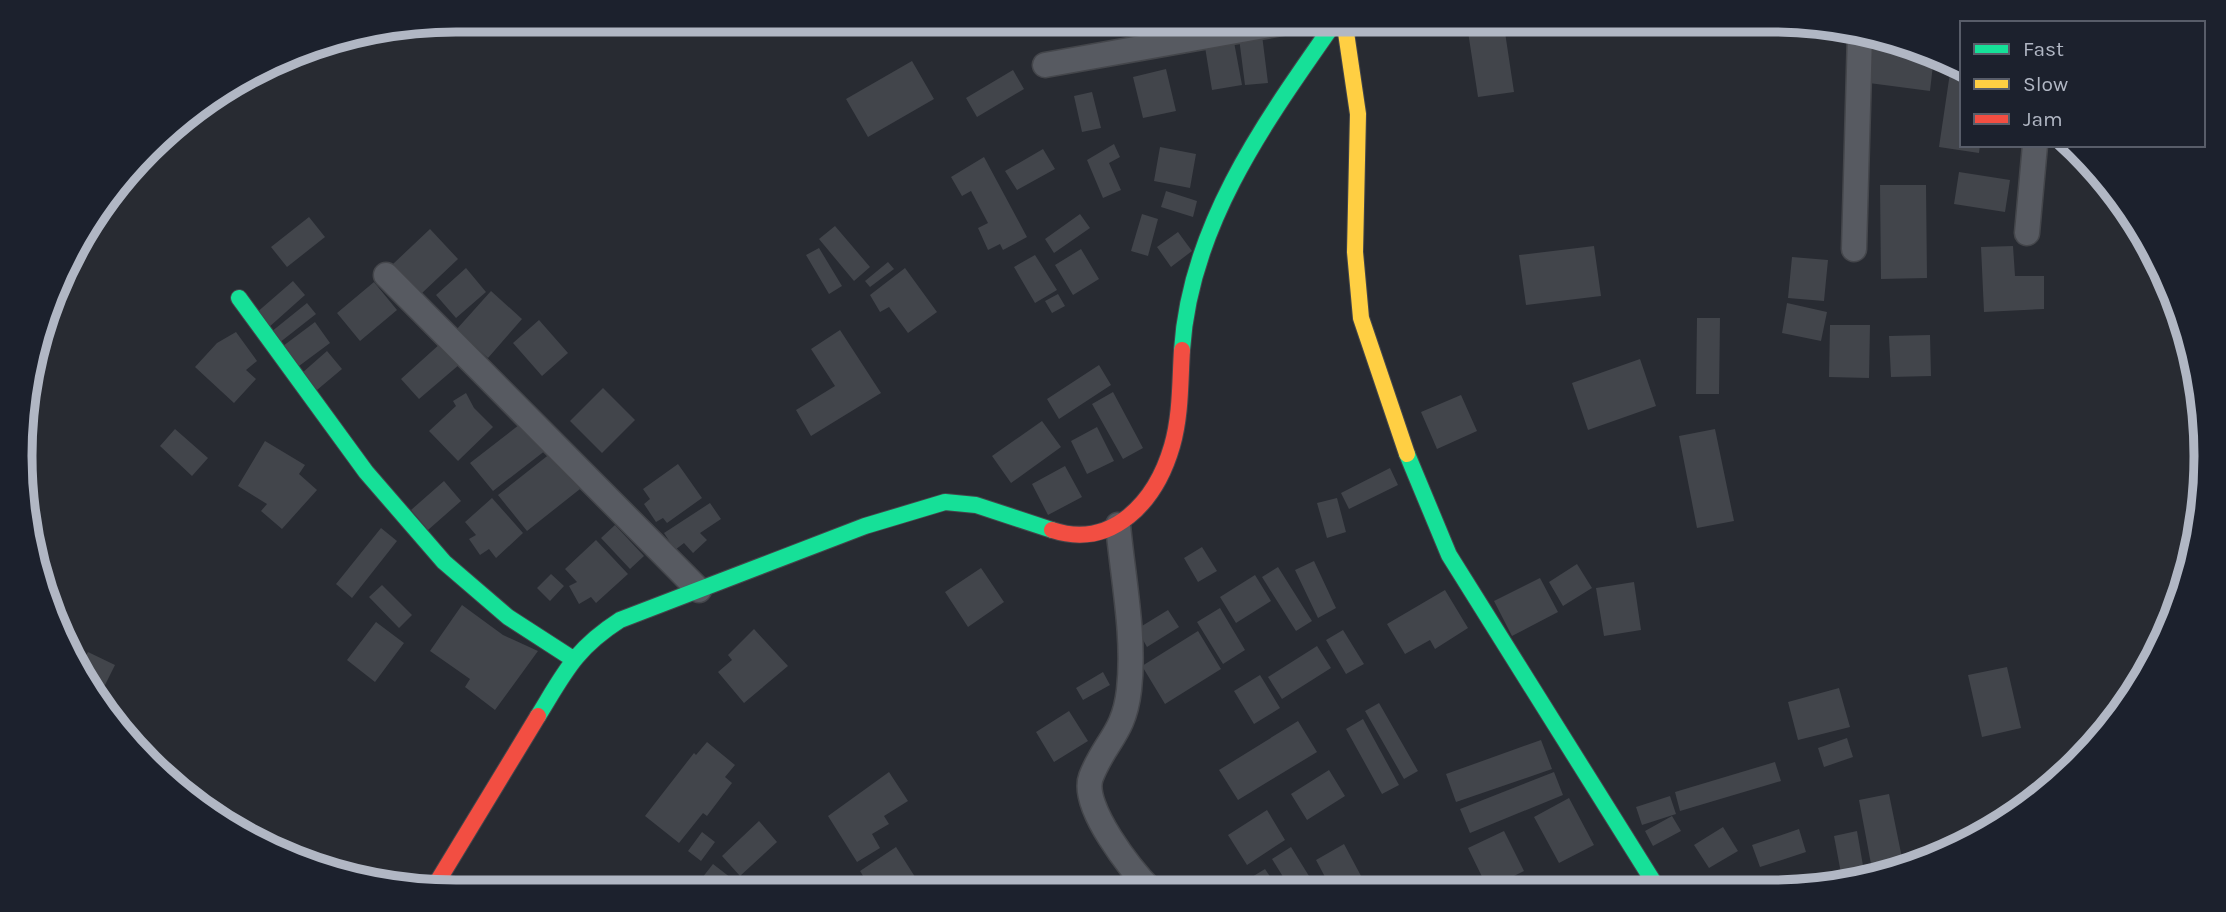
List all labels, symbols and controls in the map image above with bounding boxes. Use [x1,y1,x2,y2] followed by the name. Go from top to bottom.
[1960,21,2205,147] legend
[2023,37,2064,61] text: Fast
[2023,72,2068,96] text: Slow
[2023,107,2063,131] text: Jam

